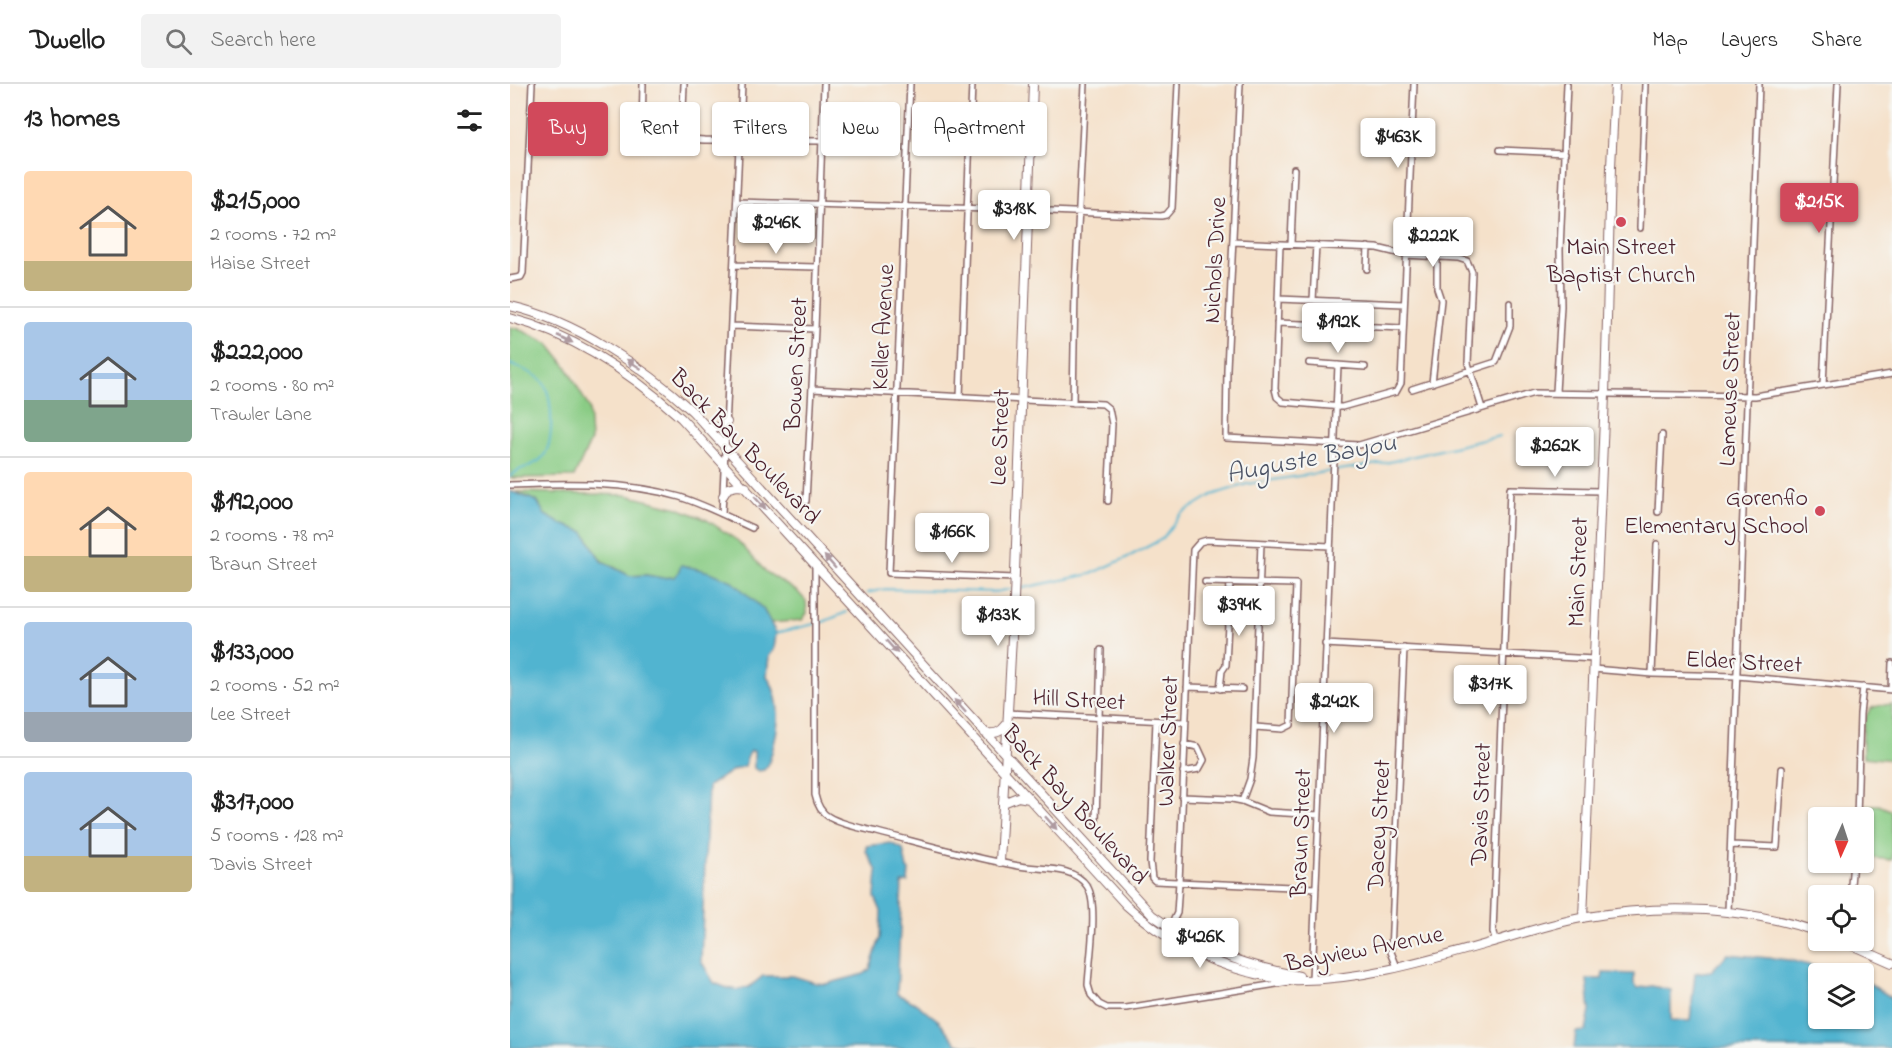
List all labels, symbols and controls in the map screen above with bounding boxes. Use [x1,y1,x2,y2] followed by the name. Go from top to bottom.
[141,14,561,68] search box
[30,21,105,62] text: Dwello
[162,25,195,58] icon: search
[210,25,316,57] text: Search here
[1652,26,1688,56] text: Map
[1721,26,1778,56] text: Layers
[1811,26,1862,56] text: Share
[24,101,120,139] text: 13 homes
[528,102,608,156] chip: Buy
[620,102,700,156] chip: Rent
[712,102,809,156] chip: Filters
[821,102,900,156] chip: New
[912,102,1047,156] chip: Apartment
[453,104,486,137] icon: filters
[1356,118,1440,169] pin: $463K
[1374,123,1422,152] text: $463K
[210,183,300,221] text: $215,000
[1777,183,1861,234] pin: $215K
[1794,188,1844,217] text: $215K
[972,190,1056,241] pin: $318K
[72,195,144,267] icon: home
[992,195,1036,224] text: $318K
[1196,196,1237,324] street label: Nichols Drive
[734,204,818,255] pin: $246K
[752,209,800,238] text: $246K
[1614,215,1628,229] marker: Main Street Baptist Church
[1391,217,1475,268] pin: $222K
[210,221,337,250] text: 2 rooms · 72 m²
[1407,222,1459,251] text: $222K
[1546,231,1695,294] place label: Main Street Baptist Church
[210,250,311,279] text: Haise Street
[864,263,905,391] street label: Keller Avenue
[776,297,818,433] street label: Bowen Street
[1296,303,1380,354] pin: $192K
[1316,308,1360,337] text: $192K
[1711,311,1752,467] street label: Lameuse Street
[210,334,303,372] text: $222,000
[556,334,573,343] one-way arrow
[72,346,144,418] icon: home
[625,359,642,370] one-way arrow
[659,361,828,535] street label: Back Bay Boulevard
[210,372,335,401] text: 2 rooms · 80 m²
[982,388,1021,486] street label: Lee Street
[210,401,312,430] text: Trawler Lane
[1223,425,1400,495] water label: Auguste Bayou
[1513,427,1597,478] pin: $262K
[1530,432,1580,461] text: $262K
[1624,482,1808,546] place label: Gorenflo Elementary School
[210,484,293,522] text: $192,000
[753,495,766,510] one-way arrow
[72,496,144,568] icon: home
[1813,504,1827,518] marker: Gorenflo Elementary School
[910,513,994,564] pin: $166K
[1560,516,1599,628] street label: Main Street
[929,518,975,547] text: $166K
[210,522,334,551] text: 2 rooms · 78 m²
[210,551,317,580] text: Braun Street
[824,555,837,570] one-way arrow
[1197,586,1281,637] pin: $394K
[1217,591,1261,620] text: $394K
[956,596,1040,647] pin: $133K
[976,601,1020,630] text: $133K
[210,634,294,672] text: $133,000
[885,640,899,655] one-way arrow
[1685,643,1803,684] street label: Elder Street
[72,646,144,718] icon: home
[1448,665,1532,716] pin: $317K
[1468,670,1512,699] text: $317K
[210,672,340,701] text: 2 rooms · 52 m²
[1150,675,1189,807] street label: Walker Street
[1032,682,1126,721] street label: Hill Street
[1292,683,1376,734] pin: $242K
[1309,688,1359,717] text: $242K
[953,699,967,714] one-way arrow
[210,701,291,730] text: Lee Street
[991,717,1156,895] street label: Back Bay Boulevard
[1463,742,1502,867] street label: Davis Street
[1360,758,1402,893] street label: Dacey Street
[1283,768,1322,899] street label: Braun Street
[210,784,294,822] text: $317,000
[72,796,144,868] icon: home
[1808,807,1874,873] north arrow
[1808,807,1874,1029] map controls
[1044,815,1057,830] one-way arrow
[210,822,344,851] text: 5 rooms · 128 m²
[210,851,312,880] text: Davis Street
[1808,885,1874,951] button: locate
[1158,918,1242,969] pin: $426K
[1281,918,1447,984] street label: Bayview Avenue
[1176,923,1224,952] text: $426K
[1808,963,1874,1029] button: layers

